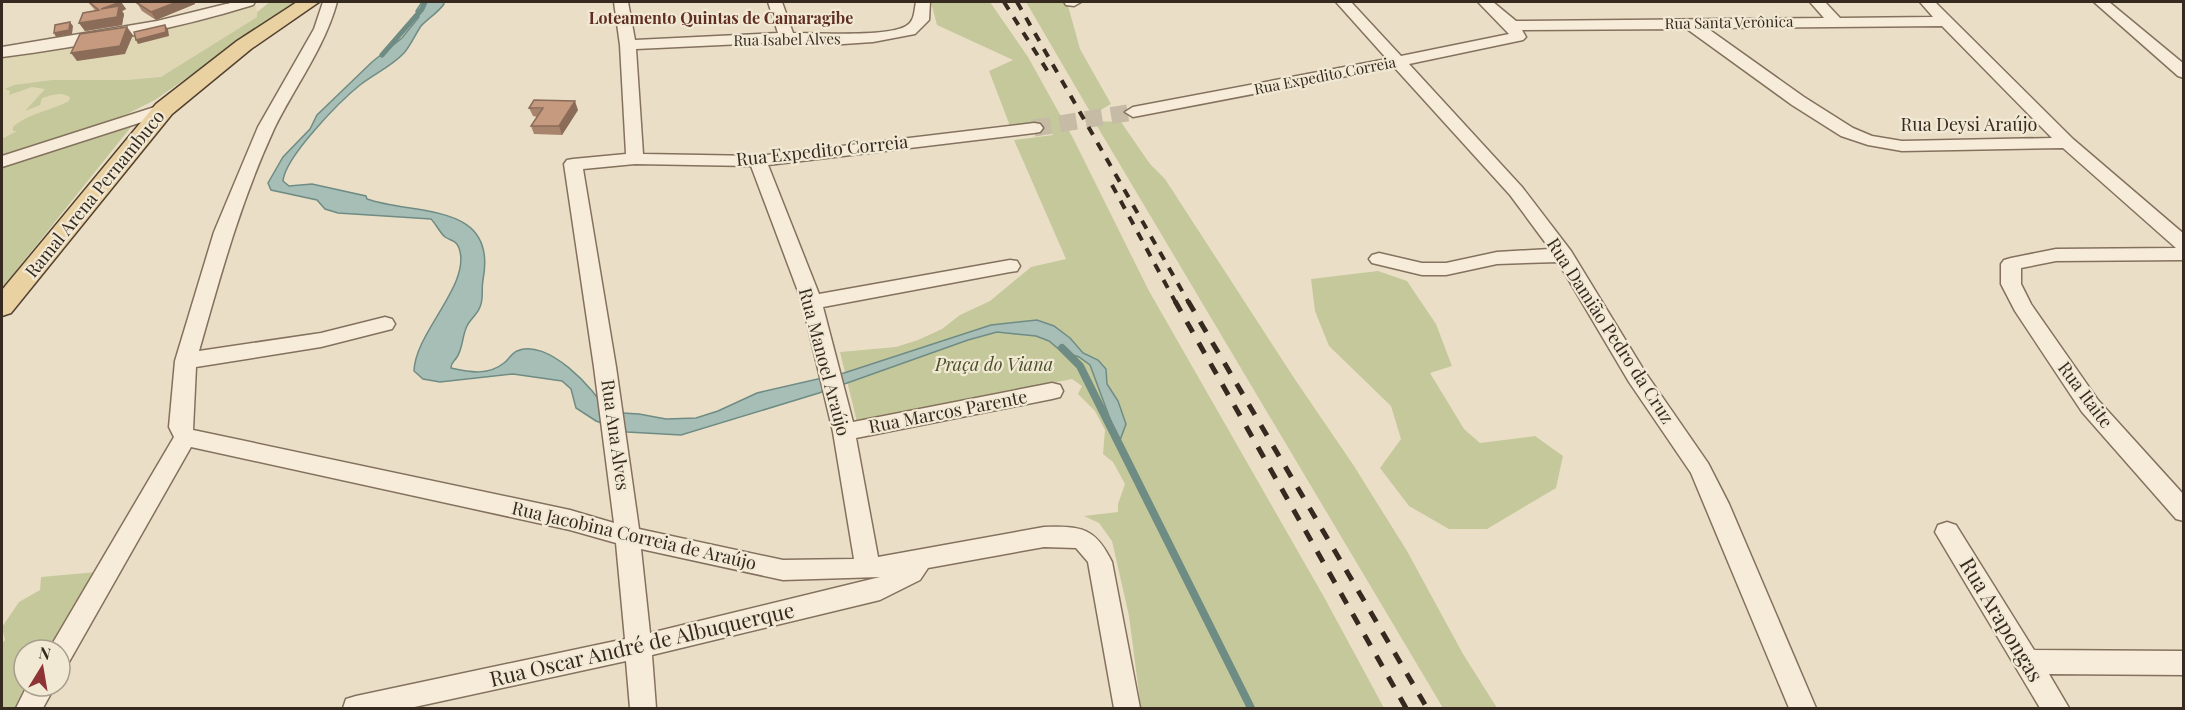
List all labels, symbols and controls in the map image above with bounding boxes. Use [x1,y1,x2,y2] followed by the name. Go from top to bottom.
[589,7,853,28] district label: Loteamento Quintas de Camaragibe
[1664,11,1794,33] street label: Rua Santa Verônica
[733,28,841,50] street label: Rua Isabel Alves
[1252,51,1398,99] street label: Rua Expedito Correia
[19,104,169,282] street label: Ramal Arena Pernambuco
[1901,112,2038,136] street label: Rua Deysi Araújo
[735,129,909,171] street label: Rua Expedito Correia
[1542,233,1680,428] street label: Rua Damião Pedro da Cruz
[794,285,856,438] street label: Rua Manoel Araújo
[934,352,1053,376] park label: Praça do Viana
[2053,356,2119,433] street label: Rua Itaite
[596,378,636,492] street label: Rua Ana Alves
[866,384,1029,438] street label: Rua Marcos Parente
[510,495,759,575] street label: Rua Jacobina Correia de Araújo
[1955,552,2051,686] street label: Rua Arapongas
[486,594,797,692] street label: Rua Oscar André de Albuquerque
[12,638,72,698] north arrow
[37,641,53,664] text: N

